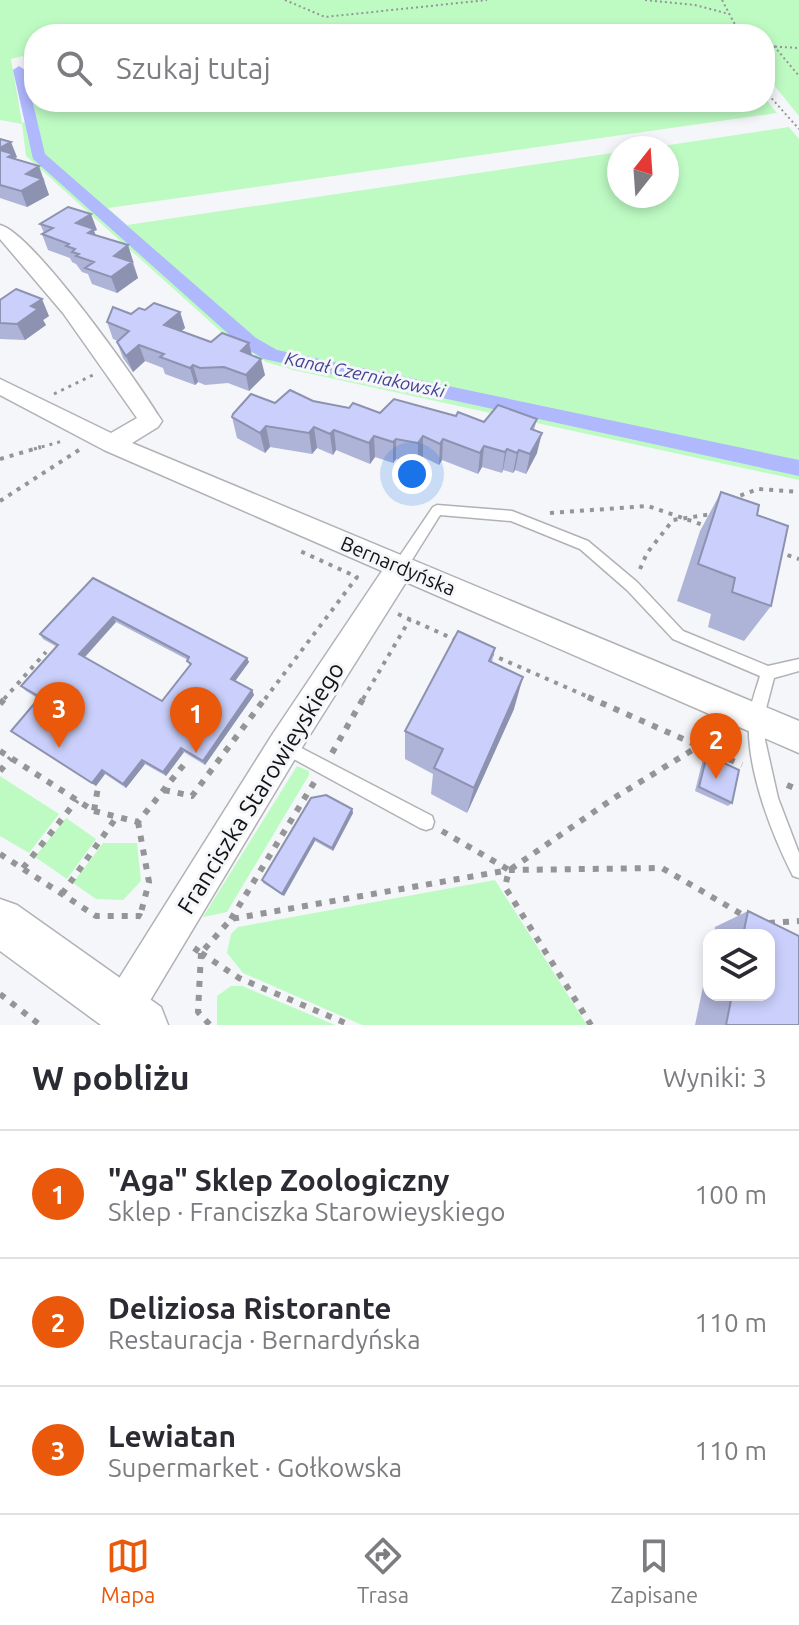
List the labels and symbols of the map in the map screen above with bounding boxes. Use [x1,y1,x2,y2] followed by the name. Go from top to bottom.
[607,136,679,208] north arrow
[283,347,447,401] water label: Kanał Czerniakowski
[392,454,432,494] your location
[337,531,459,600] street label: Bernardyńska
[172,657,349,919] street label: Franciszka Starowieyskiego
[33,682,85,748] pin: 3
[170,687,222,753] pin: 1
[690,713,742,779] pin: 2

